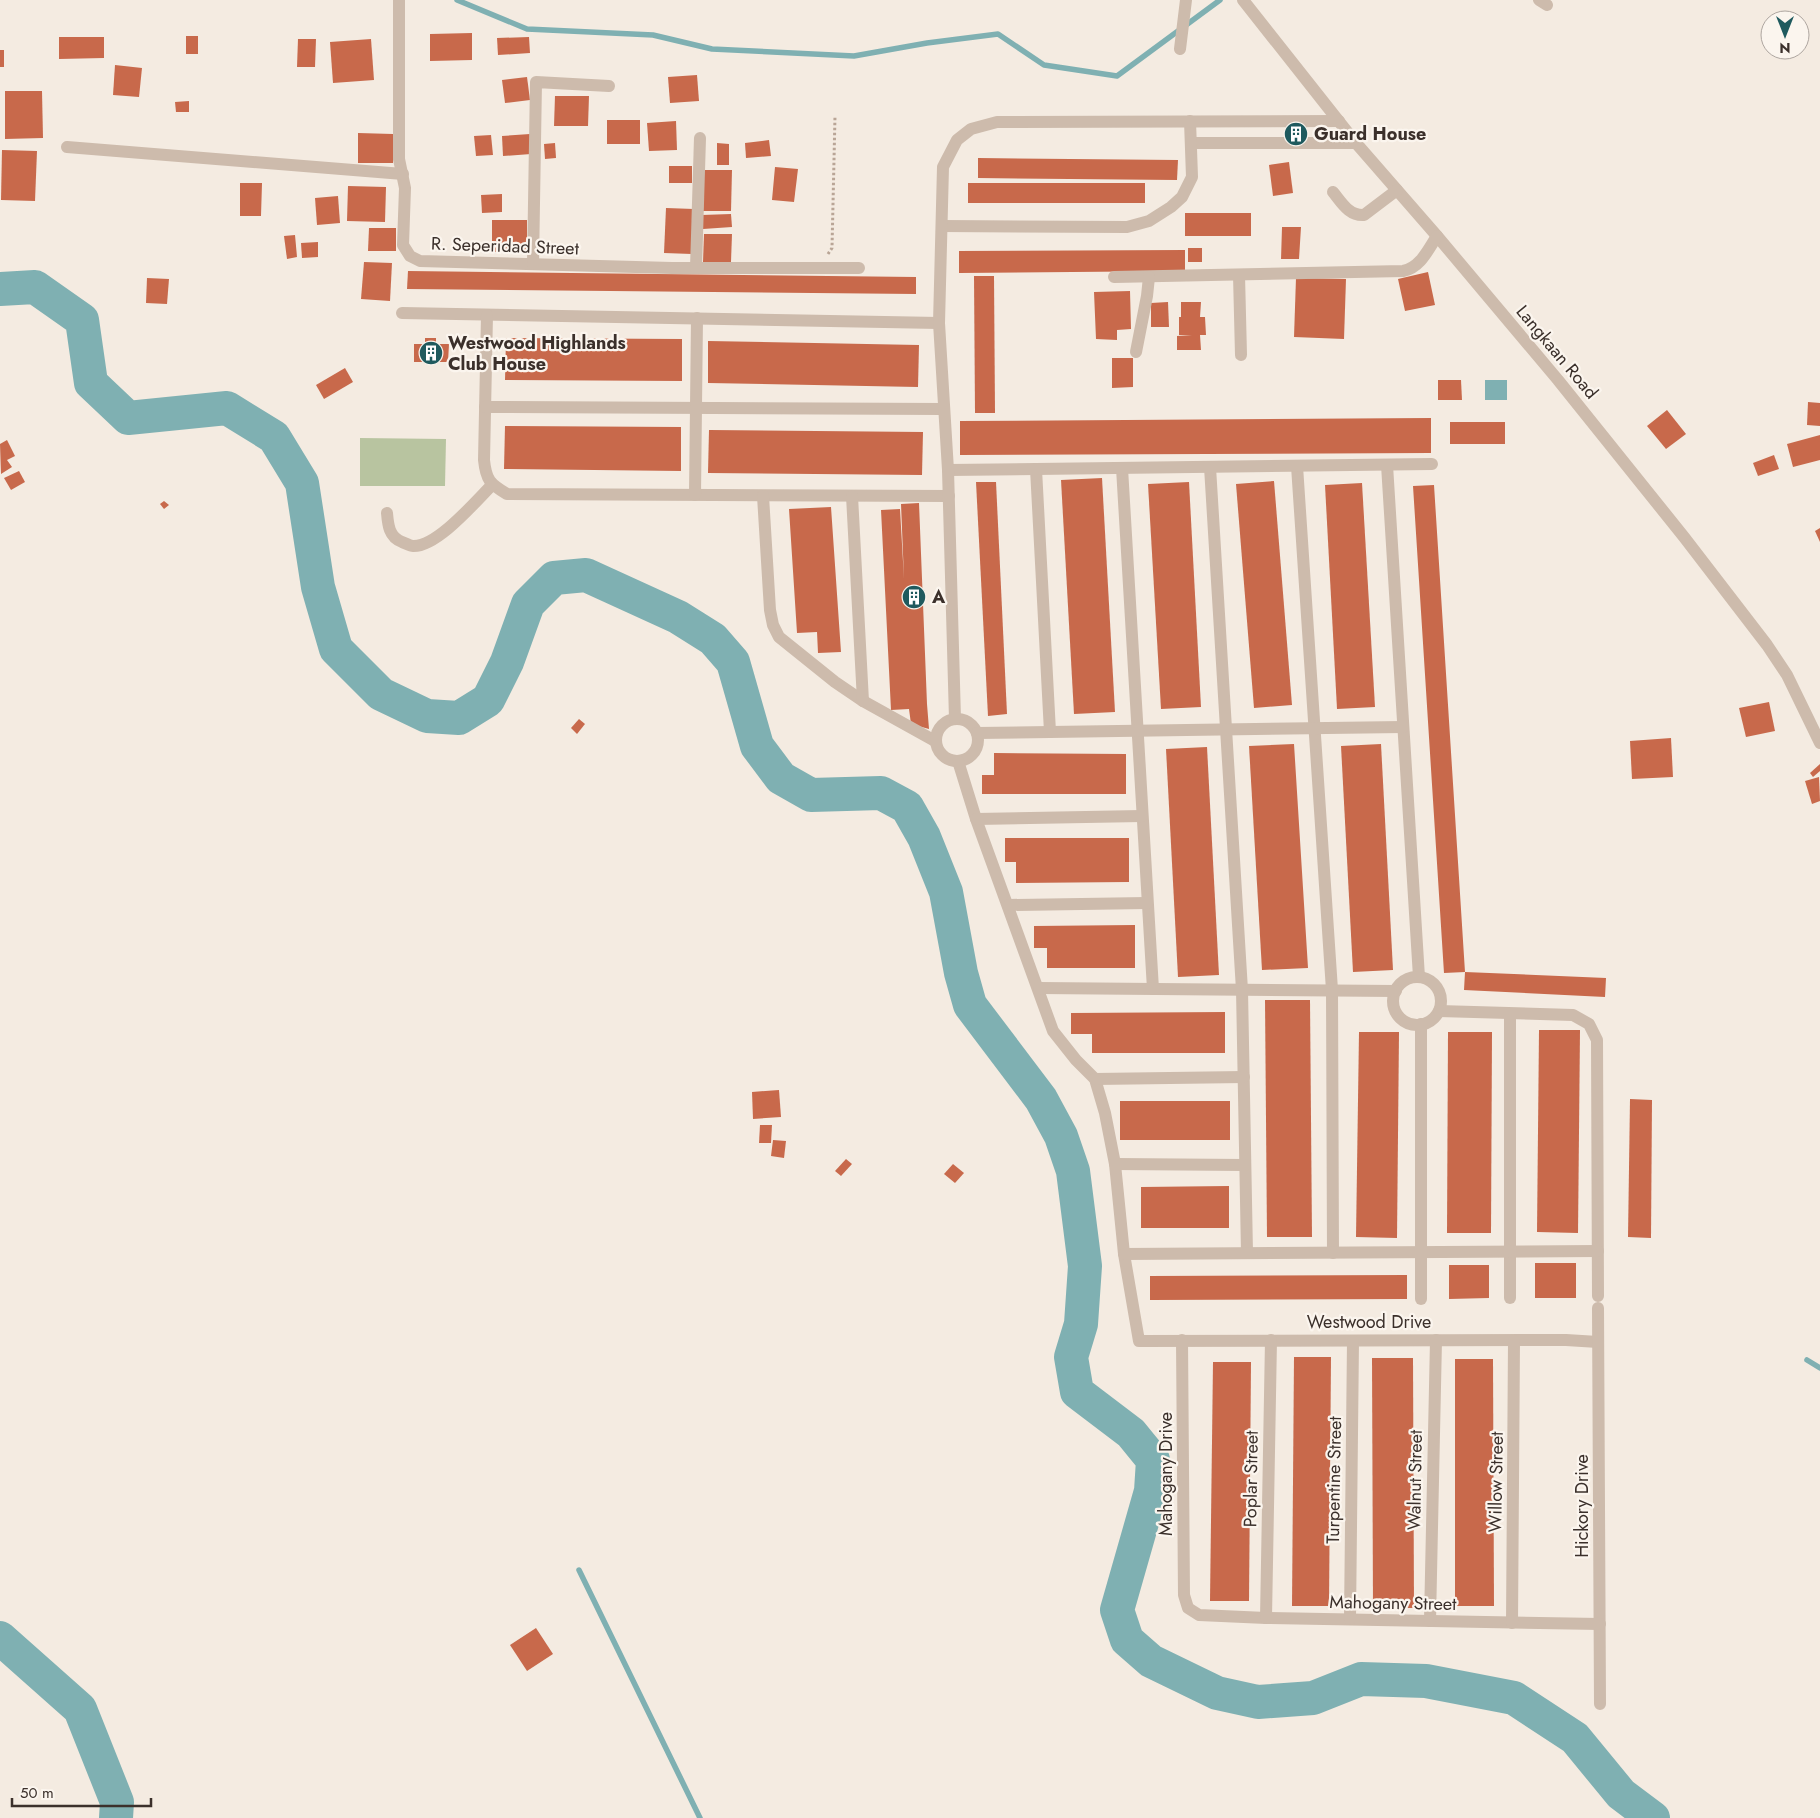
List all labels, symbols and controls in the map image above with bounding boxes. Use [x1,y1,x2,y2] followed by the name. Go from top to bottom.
[1760,10,1810,60] north arrow
[1779,38,1791,58] text: N
[1283,121,1309,147] building icon: Guard House
[1314,121,1426,147] place label: Guard House
[431,230,580,262] street label: R. Seperidad Street
[1510,299,1604,405] street label: Langkaan Road
[448,330,626,377] place label: Westwood Highlands Club House
[418,340,444,366] building icon: Westwood Highlands Club House
[901,584,927,610] building icon: A
[931,584,946,610] place label: A
[1307,1309,1431,1335] street label: Westwood Drive
[1153,1412,1179,1536] street label: Mahogany Drive
[1320,1415,1348,1544] street label: Turpentine Street
[1401,1429,1429,1530] street label: Walnut Street
[1237,1430,1265,1528] street label: Poplar Street
[1482,1431,1510,1533] street label: Willow Street
[1569,1454,1595,1558] street label: Hickory Drive
[1329,1589,1457,1617] street label: Mahogany Street
[12,1776,151,1808] scale bar
[20,1782,54,1804] text: 50 m

